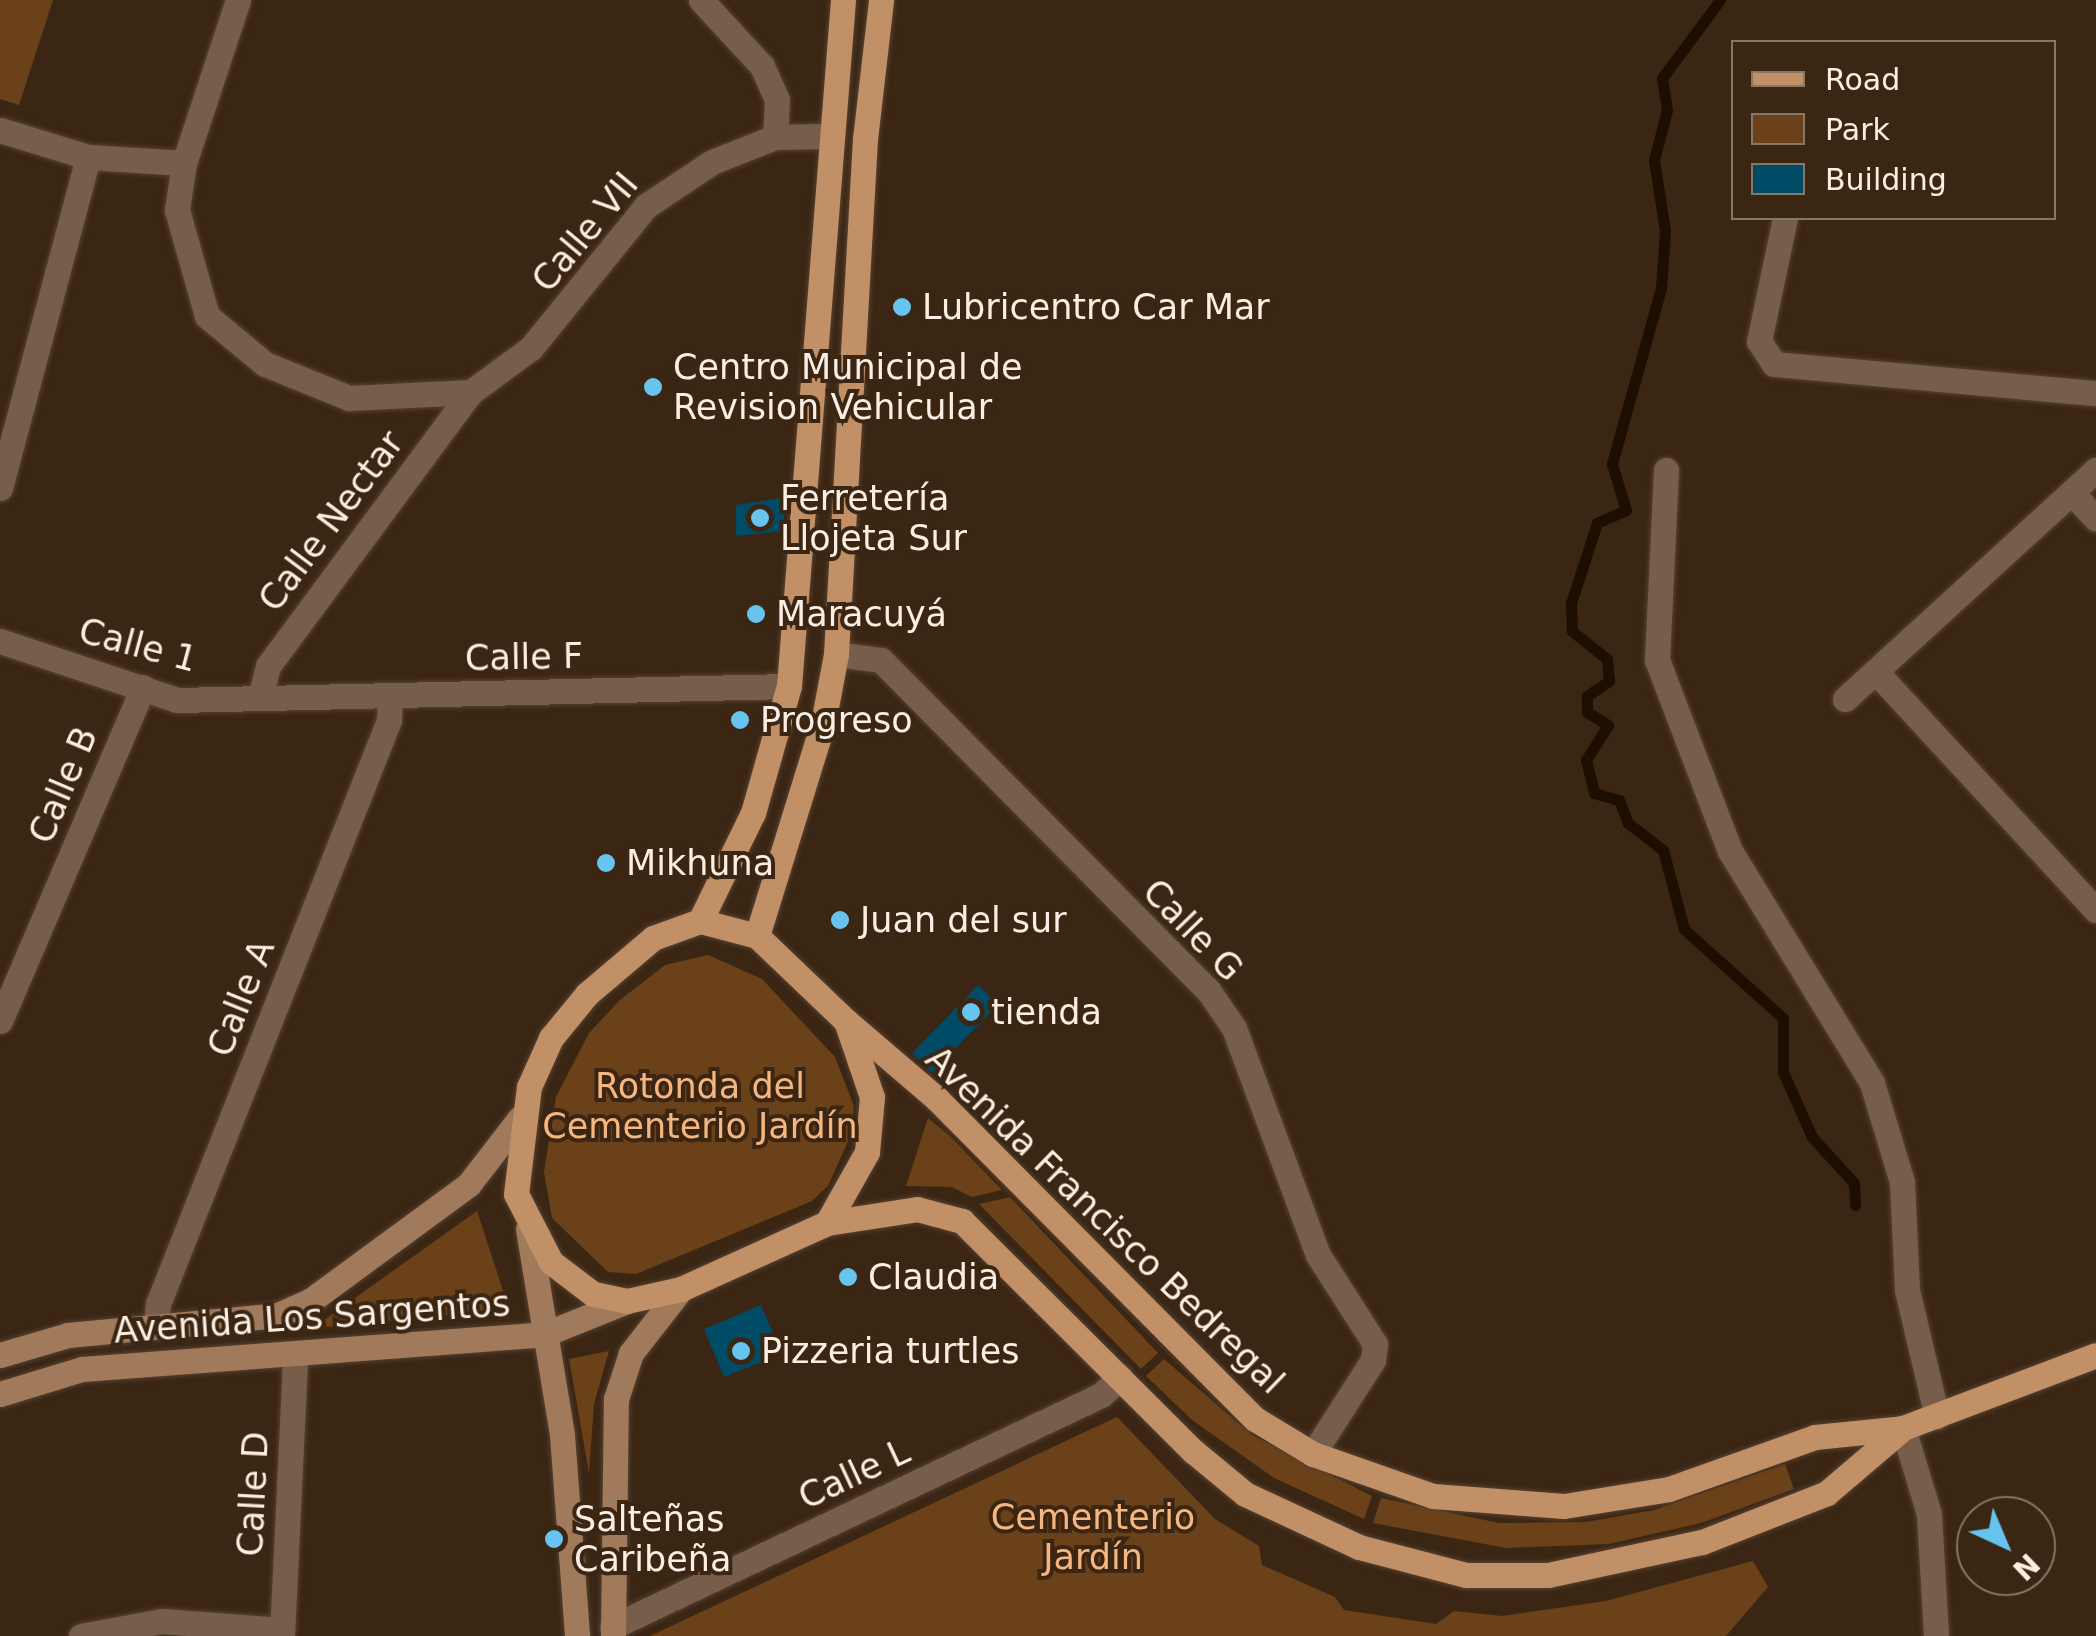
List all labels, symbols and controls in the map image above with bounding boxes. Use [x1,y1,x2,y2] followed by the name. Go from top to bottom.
[1731,40,2056,220] legend
[1825,62,1900,97] text: Road
[1825,112,1890,147] text: Park
[1825,162,1947,197] text: Building
[523,164,647,300] street label: Calle VII
[922,286,1270,328] place label: Lubricentro Car Mar
[891,296,913,318] marker: Lubricentro Car Mar
[673,346,1023,428] place label: Centro Municipal de Revision Vehicular
[642,376,664,398] marker: Centro Municipal de Revision Vehicular
[250,423,412,619] street label: Calle Nectar
[780,477,967,559] place label: Ferretería Llojeta Sur
[749,507,771,529] marker: Ferretería Llojeta Sur
[776,593,947,635] place label: Maracuyá
[745,603,767,625] marker: Maracuyá
[74,609,202,681] street label: Calle 1
[465,635,583,679] street label: Calle F
[760,699,913,741] place label: Progreso
[729,709,751,731] marker: Progreso
[20,721,106,849] street label: Calle B
[626,842,774,884] place label: Mikhuna
[595,852,617,874] marker: Mikhuna
[1134,870,1252,990] street label: Calle G
[860,899,1067,941] place label: Juan del sur
[829,909,851,931] marker: Juan del sur
[199,934,283,1062] street label: Calle A
[991,991,1102,1033] place label: tienda
[960,1001,982,1023] marker: tienda
[917,1038,1293,1402] street label: Avenida Francisco Bedregal
[542,1065,858,1147] park label: Rotonda del Cementerio Jardín
[868,1256,999,1298] place label: Claudia
[837,1266,859,1288] marker: Claudia
[112,1282,512,1352] street label: Avenida Los Sargentos
[761,1330,1020,1372] place label: Pizzeria turtles
[730,1340,752,1362] marker: Pizzeria turtles
[792,1430,916,1518] street label: Calle L
[229,1431,277,1557] street label: Calle D
[991,1496,1195,1578] park label: Cementerio Jardín
[1956,1496,2056,1596] north arrow
[574,1498,731,1580] place label: Salteñas Caribeña
[543,1528,565,1550] marker: Salteñas Caribeña
[2006,1546,2046,1587] text: N

